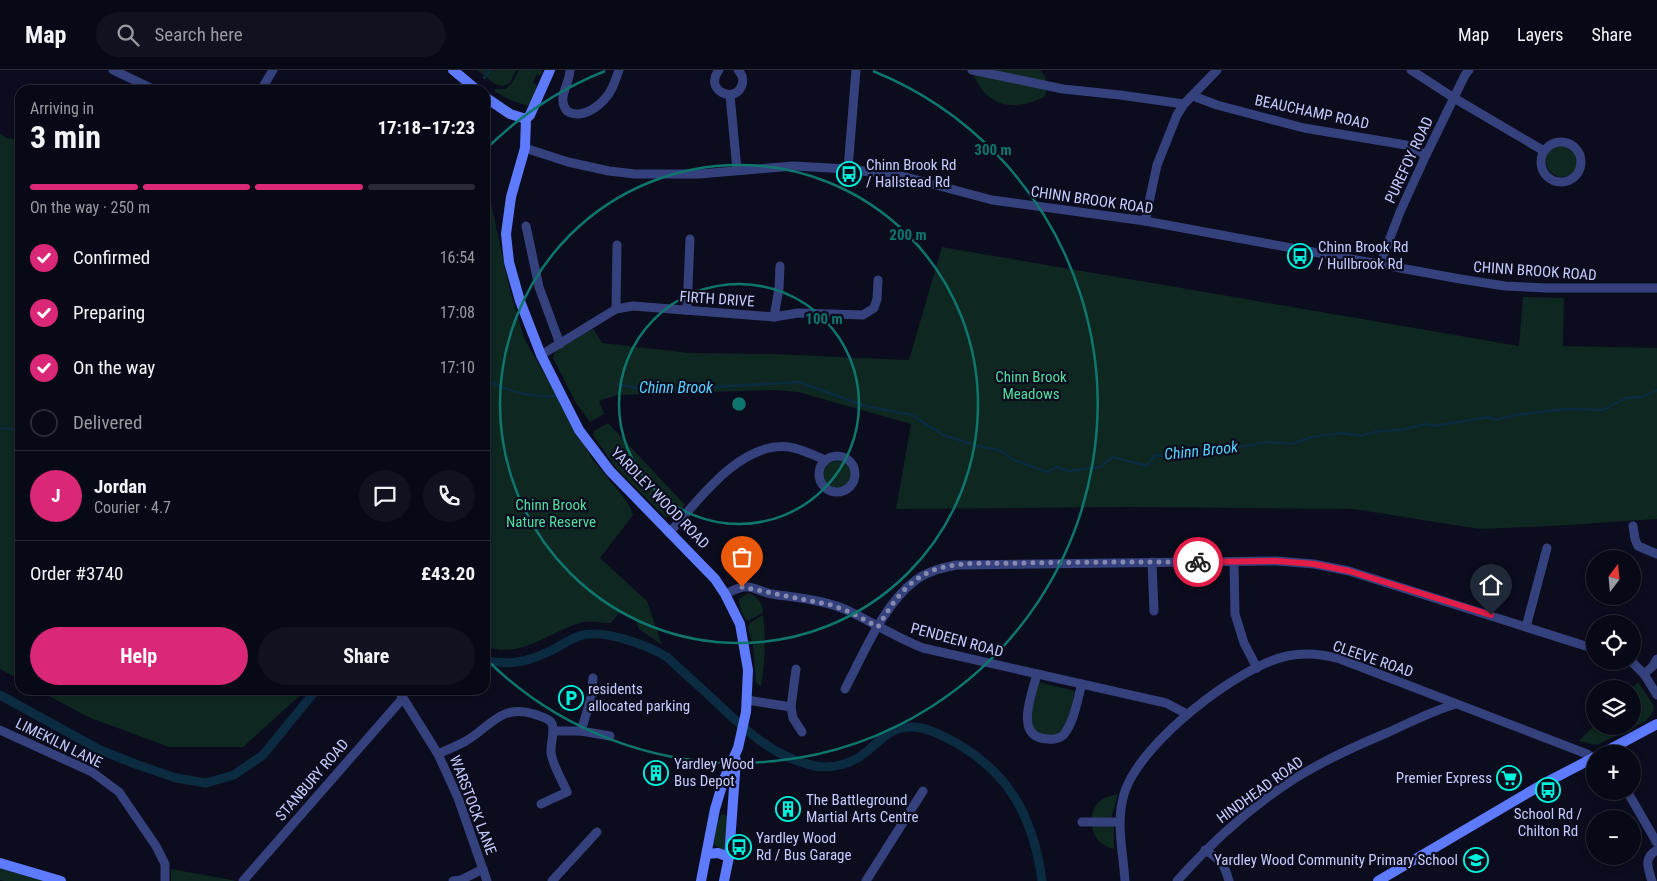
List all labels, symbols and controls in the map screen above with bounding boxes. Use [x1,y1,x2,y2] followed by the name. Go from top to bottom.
[96,12,446,57] search box
[25,21,66,49] text: Map
[114,21,142,49] icon: search
[154,23,243,46] text: Search here
[1458,24,1489,45] text: Map
[1517,24,1564,45] text: Layers
[1592,24,1632,45] text: Share
[1253,91,1371,133] street label: BEAUCHAMP ROAD
[30,99,94,118] text: Arriving in
[1381,114,1437,206] street label: PUREFOY ROAD
[377,116,475,139] text: 17:18–17:23
[30,118,101,156] text: 3 min
[974,141,1012,159] text: 300 m
[866,156,956,191] place label: Chinn Brook Rd / Hallstead Rd
[836,161,862,187] bus stop icon: Chinn Brook Rd / Hallstead Rd
[1030,182,1154,218] street label: CHINN BROOK ROAD
[30,198,150,217] text: On the way · 250 m
[889,226,927,244] text: 200 m
[1318,238,1408,273] place label: Chinn Brook Rd / Hullbrook Rd
[1287,243,1313,269] bus stop icon: Chinn Brook Rd / Hullbrook Rd
[30,244,58,272] icon: check
[73,246,150,269] text: Confirmed
[440,248,475,267] text: 16:54
[1473,258,1597,284] street label: CHINN BROOK ROAD
[679,287,755,311] street label: FIRTH DRIVE
[30,299,58,327] icon: check
[73,301,145,324] text: Preparing
[440,303,475,322] text: 17:08
[805,310,843,328] text: 100 m
[30,354,58,382] icon: check
[73,356,155,379] text: On the way
[440,358,475,377] text: 17:10
[995,368,1067,403] park label: Chinn Brook Meadows
[639,378,714,397] water label: Chinn Brook
[730,395,748,413] centre of rings
[73,411,142,434] text: Delivered
[1163,437,1240,464] water label: Chinn Brook
[607,444,713,552] street label: YARDLEY WOOD ROAD
[359,470,411,522] button: chat
[423,470,475,522] button: phone
[94,475,147,498] text: Jordan
[51,484,61,507] text: J
[506,496,596,531] park label: Chinn Brook Nature Reserve
[94,498,171,517] text: Courier · 4.7
[721,536,763,587] pin
[1173,537,1223,587] courier
[728,543,756,571] icon: bag
[1184,548,1212,576] icon: bike
[1586,550,1641,605] north arrow
[1586,550,1641,865] map controls
[30,562,123,585] text: Order #3740
[421,562,475,585] text: £43.20
[1470,564,1512,615] pin
[1477,571,1505,599] icon: home
[1586,615,1641,670] button: locate
[909,619,1005,661] street label: PENDEEN ROAD
[30,627,248,685] button: Help
[258,627,475,685] button: Share
[1330,637,1416,681] street label: CLEEVE ROAD
[588,680,690,715] place label: residents allocated parking
[1586,680,1641,735] button: layers
[558,685,584,711] parking icon: residents allocated parking
[13,714,105,772] street label: LIMEKILN LANE
[272,735,352,825] street label: STANBURY ROAD
[1586,745,1641,800] button: +
[446,753,500,857] street label: WARSTOCK LANE
[1213,753,1307,827] street label: HINDHEAD ROAD
[674,755,754,790] place label: Yardley Wood Bus Depot
[643,760,669,786] building icon: Yardley Wood Bus Depot
[1496,765,1522,791] supermarket icon: Premier Express
[1396,769,1492,787] place label: Premier Express
[1535,777,1561,803] bus stop icon: School Rd / Chilton Rd
[806,791,918,826] place label: The Battleground Martial Arts Centre
[775,796,801,822] building icon: The Battleground Martial Arts Centre
[1514,805,1583,840] place label: School Rd / Chilton Rd
[1586,810,1641,865] button: −
[756,829,852,864] place label: Yardley Wood Rd / Bus Garage
[726,834,752,860] bus stop icon: Yardley Wood Rd / Bus Garage
[1463,847,1489,873] school or university icon: Yardley Wood Community Primary School
[1214,851,1458,869] place label: Yardley Wood Community Primary School

